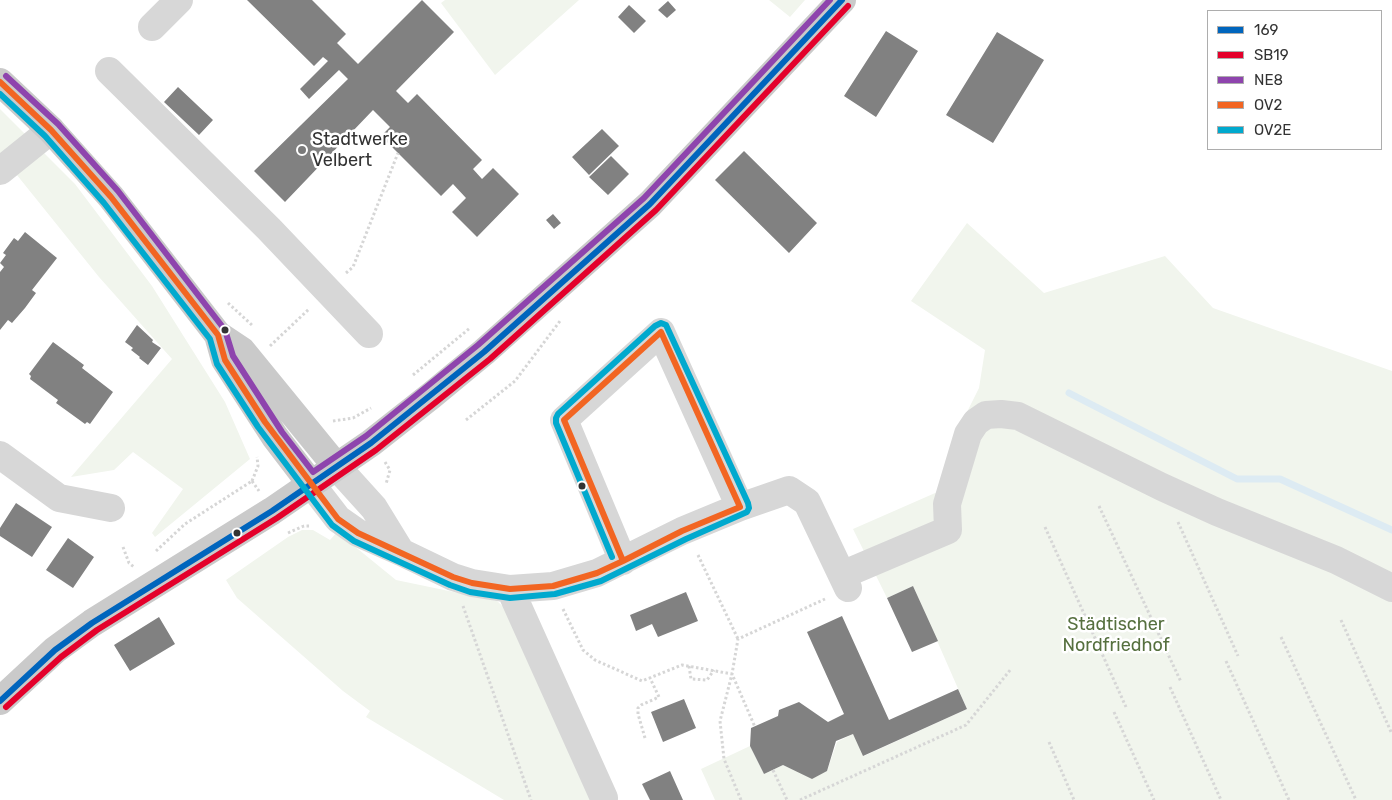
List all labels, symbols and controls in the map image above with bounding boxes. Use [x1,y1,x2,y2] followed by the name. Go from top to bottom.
[1207,10,1382,150] legend
[1254,21,1278,39] text: 169
[1254,46,1289,64] text: SB19
[1254,71,1283,89] text: NE8
[1254,96,1282,114] text: OV2
[1254,121,1291,139] text: OV2E
[312,129,408,172] place label: Stadtwerke Velbert
[296,144,308,156] marker: Stadtwerke Velbert
[220,325,230,335] unlabelled marker
[577,481,587,491] unlabelled marker
[232,528,242,538] unlabelled marker
[1062,614,1170,656] park label: Städtischer Nordfriedhof

